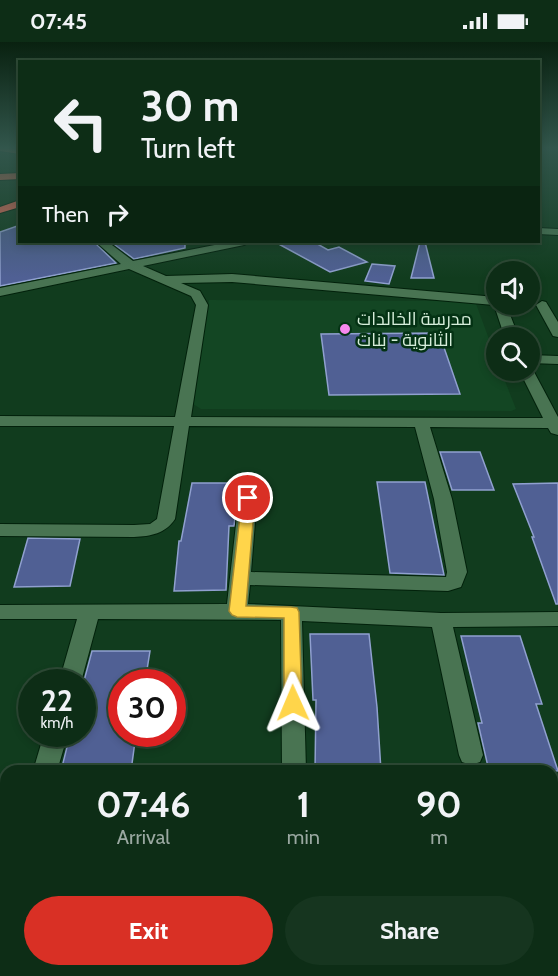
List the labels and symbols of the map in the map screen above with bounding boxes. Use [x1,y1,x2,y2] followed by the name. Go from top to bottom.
[357,308,472,351] place label: مدرسة الخالدات الثانوية - بنات
[338,322,352,336] marker: مدرسة الخالدات الثانوية - بنات
[222,472,273,523] pin
[108,669,186,747] speed limit sign: 30
[261,671,325,735] position arrow

